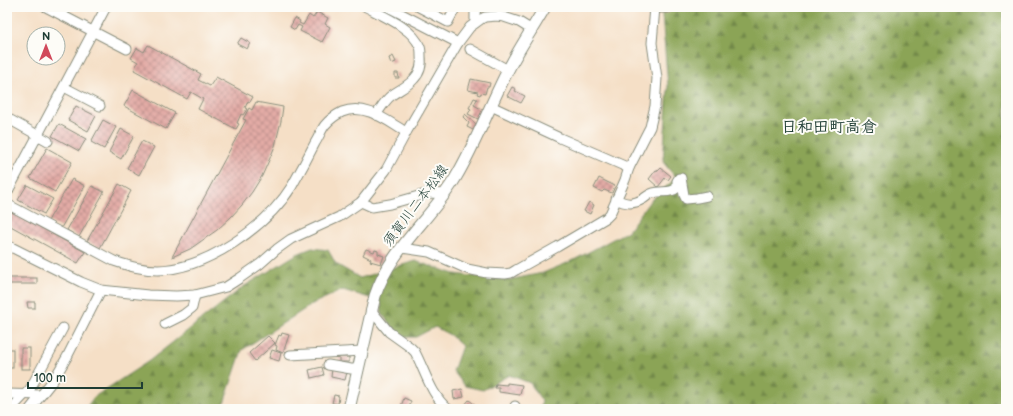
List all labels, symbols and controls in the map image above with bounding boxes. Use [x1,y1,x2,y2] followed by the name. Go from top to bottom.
[26,26,66,66] north arrow
[42,30,50,43] text: N
[781,118,877,137] district label: 日和田町高倉
[379,161,452,250] street label: 須賀川二本松線
[28,364,142,390] scale bar
[34,371,66,386] text: 100 m

